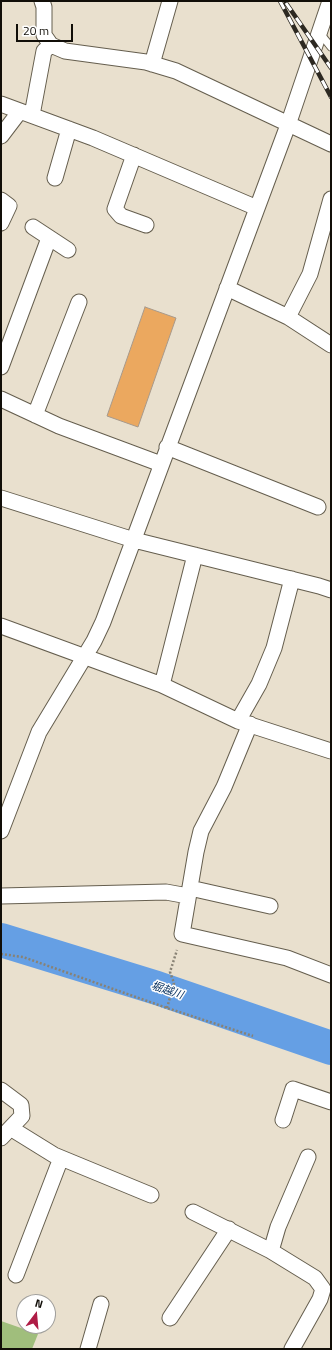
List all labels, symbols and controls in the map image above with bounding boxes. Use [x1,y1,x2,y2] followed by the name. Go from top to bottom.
[18,16,75,42] scale bar
[23,21,49,40] text: 20 m
[149,979,185,1003] water label: 堀越川
[16,1294,56,1334] north arrow
[33,1295,45,1312] text: N

